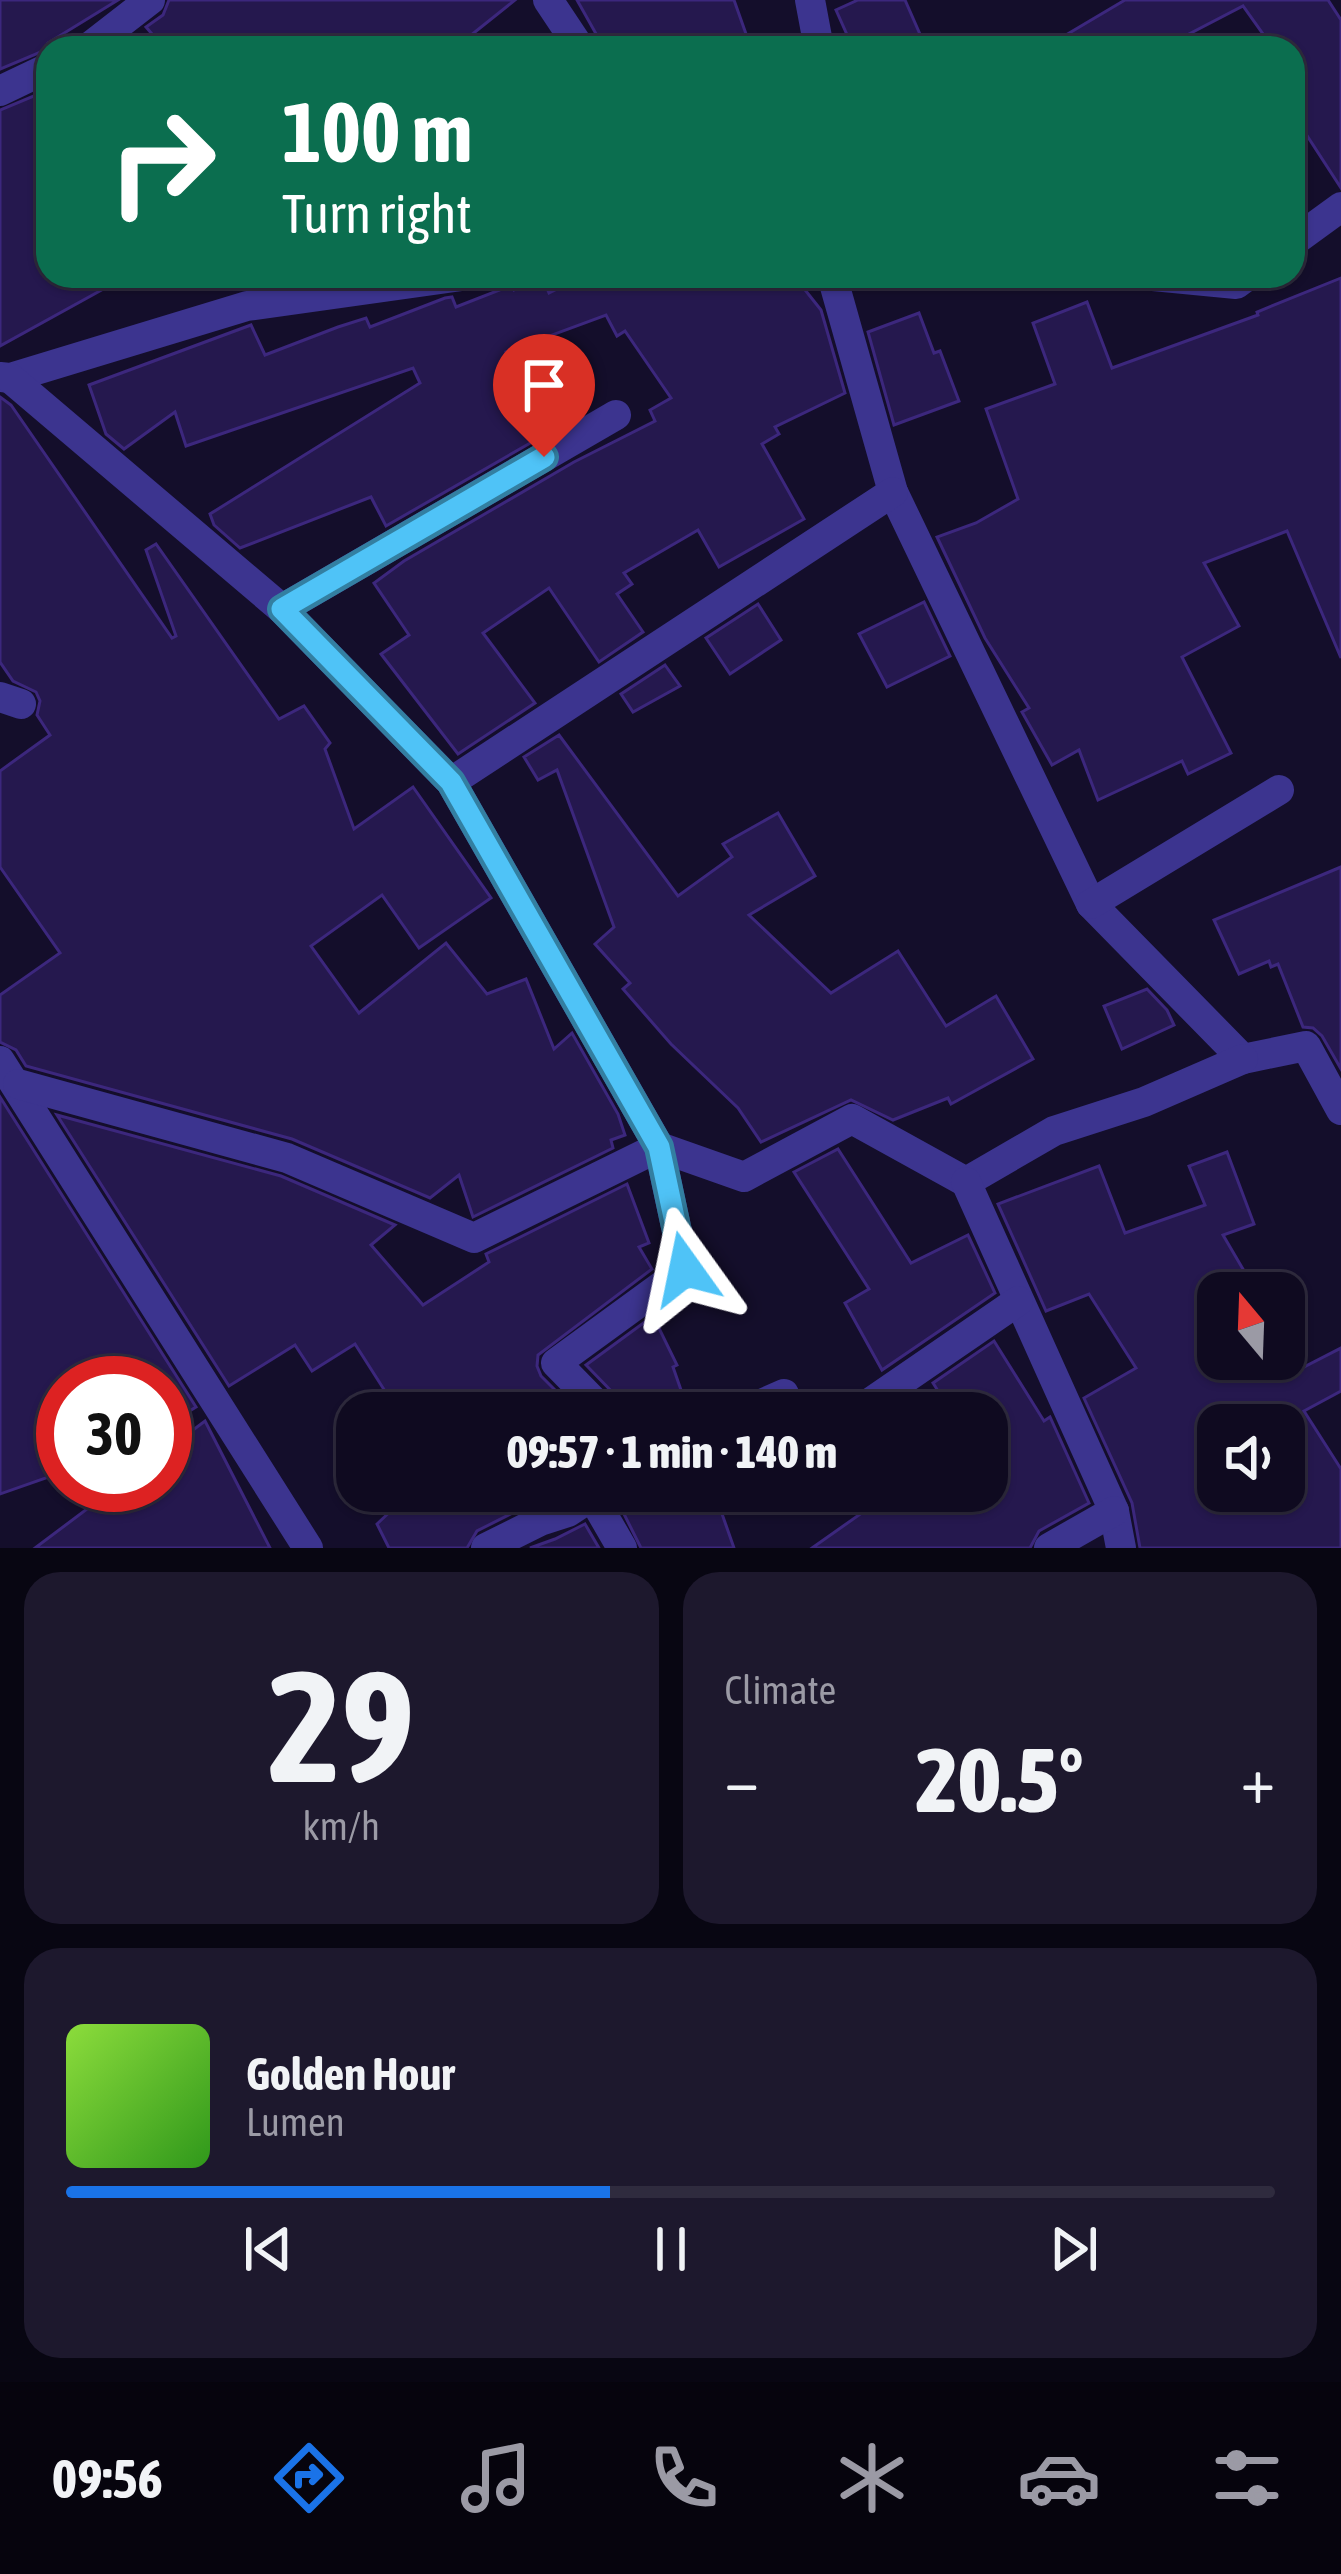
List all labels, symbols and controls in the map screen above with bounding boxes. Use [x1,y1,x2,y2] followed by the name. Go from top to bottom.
[84,84,240,240] icon: right
[282,84,472,180] text: 100 m
[282,183,472,244] text: Turn right
[493,334,595,457] pin
[511,352,577,418] icon: arrive
[622,1206,748,1332] position arrow
[1197,1272,1305,1380] north arrow
[1197,1272,1305,1512] map controls
[36,1356,192,1512] speed limit sign: 30
[1197,1404,1305,1512] button: sound
[507,1426,837,1478] text: 09:57 · 1 min · 140 m
[268,1636,415,1815] text: 29
[725,1668,836,1712] text: Climate
[916,1728,1084,1831] text: 20.5°
[725,1741,759,1817] text: −
[1241,1741,1275,1817] text: +
[303,1804,380,1848] text: km/h
[246,2048,455,2100] text: Golden Hour
[246,2100,345,2144] text: Lumen
[235,2216,301,2282] icon: previous
[638,2216,704,2282] icon: pause
[1041,2216,1107,2282] icon: next
[267,2436,351,2520] icon: directions
[454,2436,538,2520] icon: music
[642,2436,726,2520] icon: phone
[830,2436,914,2520] icon: climate
[1017,2436,1101,2520] icon: car
[1205,2436,1289,2520] icon: filters
[52,2448,163,2509] text: 09:56

